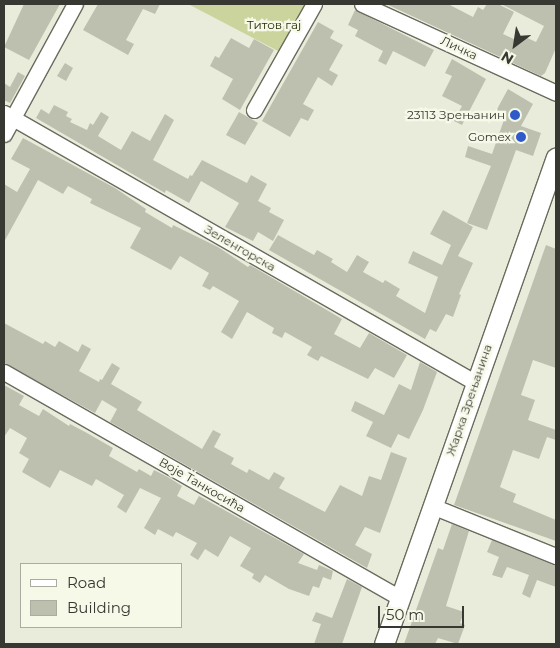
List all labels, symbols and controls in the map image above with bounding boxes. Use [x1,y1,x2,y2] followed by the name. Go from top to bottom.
[247,18,301,32] park label: Титов гај
[490,20,540,70] north arrow
[438,33,480,63] street label: Личка
[498,47,517,68] text: N
[407,108,505,122] place label: 23113 Зрењанин
[509,109,521,121] marker: 23113 Зрењанин
[468,130,511,144] place label: Gomex
[515,131,527,143] marker: Gomex
[202,222,278,274] street label: Зеленгорска
[443,342,495,458] street label: Жарка Зрењанина
[157,455,247,515] street label: Воје Танкосића
[20,563,182,628] legend
[67,573,106,592] text: Road
[380,596,466,628] scale bar
[67,598,131,617] text: Building
[386,605,424,624] text: 50 m

